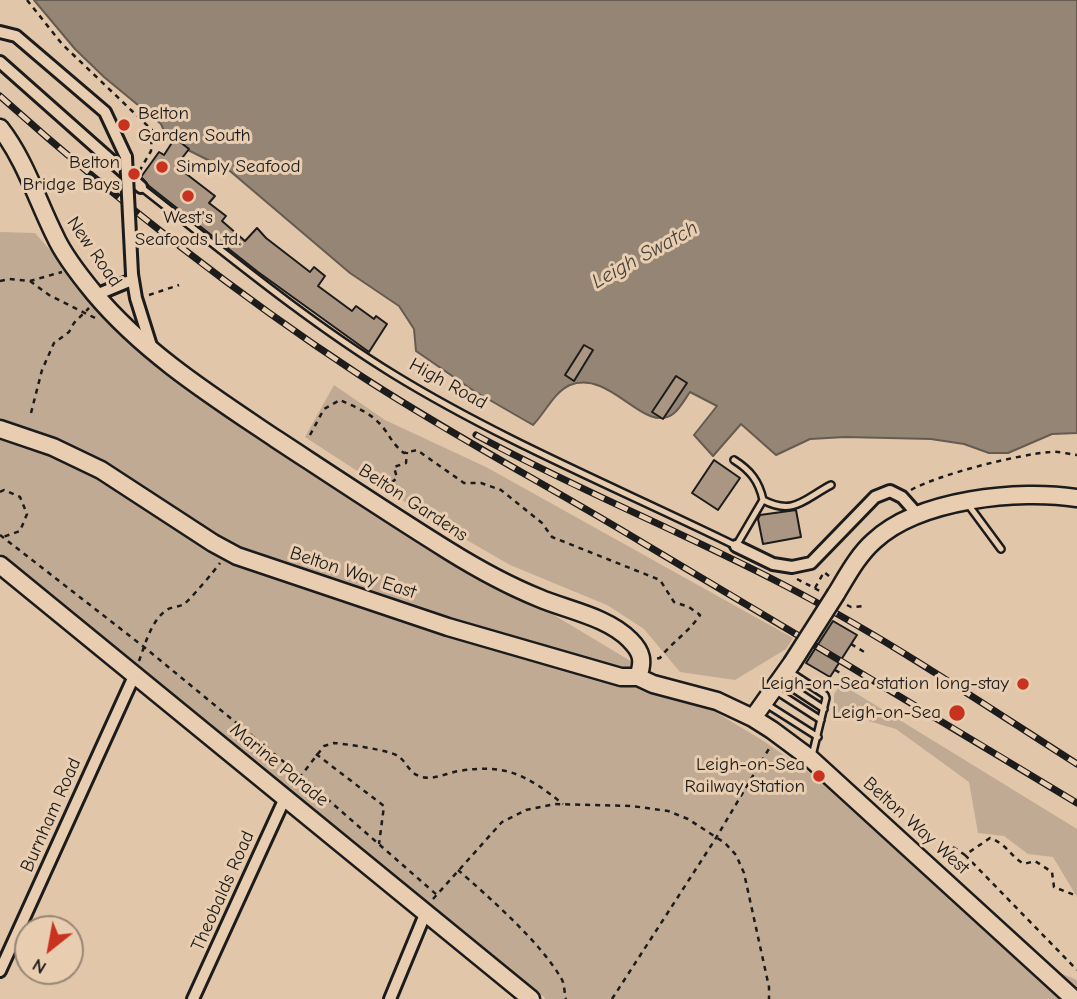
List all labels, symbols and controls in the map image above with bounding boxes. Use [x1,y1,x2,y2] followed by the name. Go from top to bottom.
[138,103,251,147] place label: Belton Garden South
[116,117,132,133] marker: Belton Garden South
[22,152,120,196] place label: Belton Bridge Bays
[176,156,301,178] place label: Simply Seafood
[154,159,170,175] marker: Simply Seafood
[126,166,142,182] marker: Belton Bridge Bays
[180,188,196,204] marker: West's Seafoods Ltd.
[135,207,241,251] place label: West's Seafoods Ltd.
[62,212,126,292] street label: New Road
[588,216,702,294] water label: Leigh Swatch
[405,353,491,415] street label: High Road
[354,459,472,547] street label: Belton Gardens
[287,542,419,604] street label: Belton Way East
[761,673,1009,695] place label: Leigh-on-Sea station long-stay
[1015,676,1031,692] marker: Leigh-on-Sea station long-stay
[832,702,941,724] place label: Leigh-on-Sea
[947,703,967,723] marker: Leigh-on-Sea
[225,718,333,812] street label: Marine Parade
[16,754,86,876] street label: Burnham Road
[684,754,805,798] place label: Leigh-on-Sea Railway Station
[811,768,827,784] marker: Leigh-on-Sea Railway Station
[858,772,974,880] street label: Belton Way West
[186,827,260,955] street label: Theobalds Road
[14,915,84,985] north arrow
[28,954,50,979] text: N

